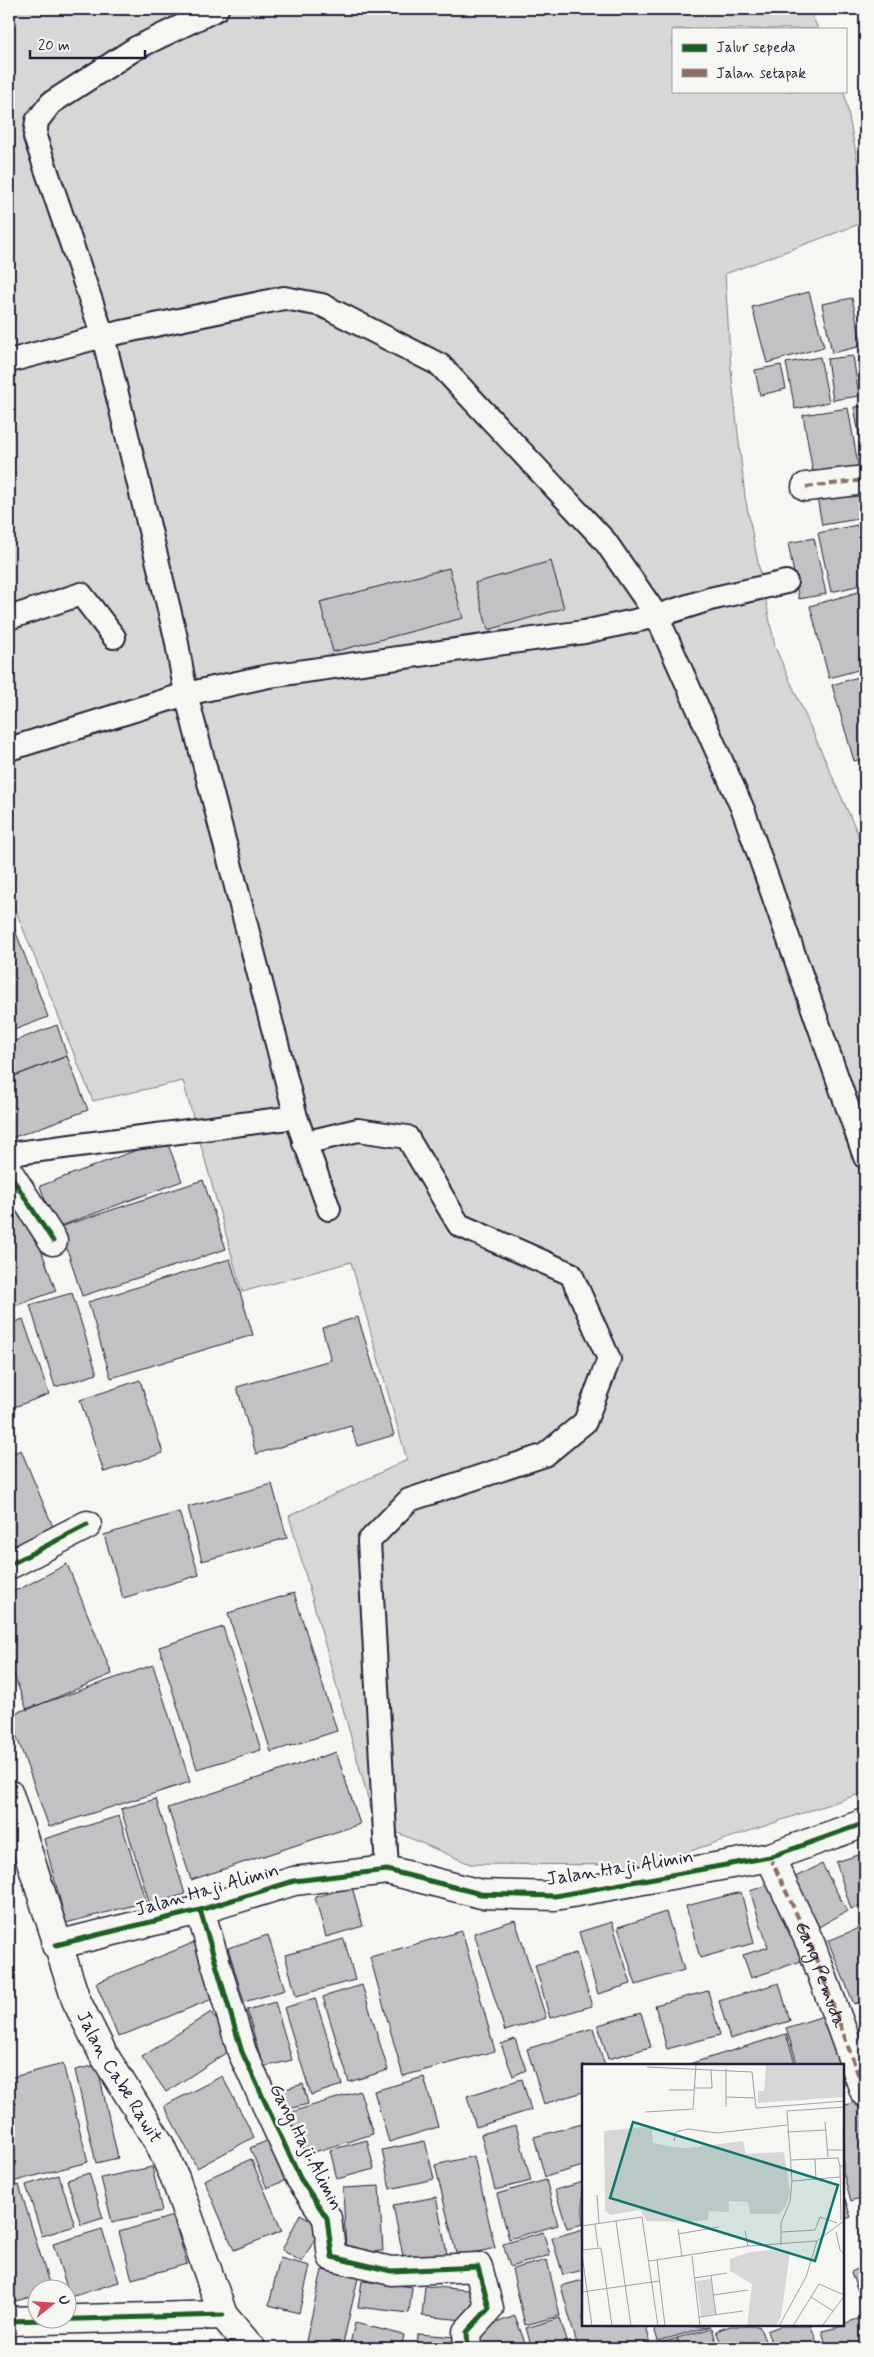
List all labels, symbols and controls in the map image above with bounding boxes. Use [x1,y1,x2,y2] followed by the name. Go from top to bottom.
[30,28,145,60] scale bar
[672,28,846,92] legend
[38,36,70,56] text: 20 m
[716,38,796,58] text: Jalur sepeda
[716,64,806,84] text: Jalan setapak
[545,1844,695,1893] street label: Jalan Haji Alimin
[132,1858,282,1923] street label: Jalan Haji Alimin
[789,1917,853,2031] street label: Gang Pemuda
[71,2006,168,2148] street label: Jalan Cabe Rawit
[582,2064,844,2327] inset map
[261,2079,349,2216] street label: Gang Haji Alimin
[28,2280,78,2330] north arrow
[54,2294,73,2307] text: U

